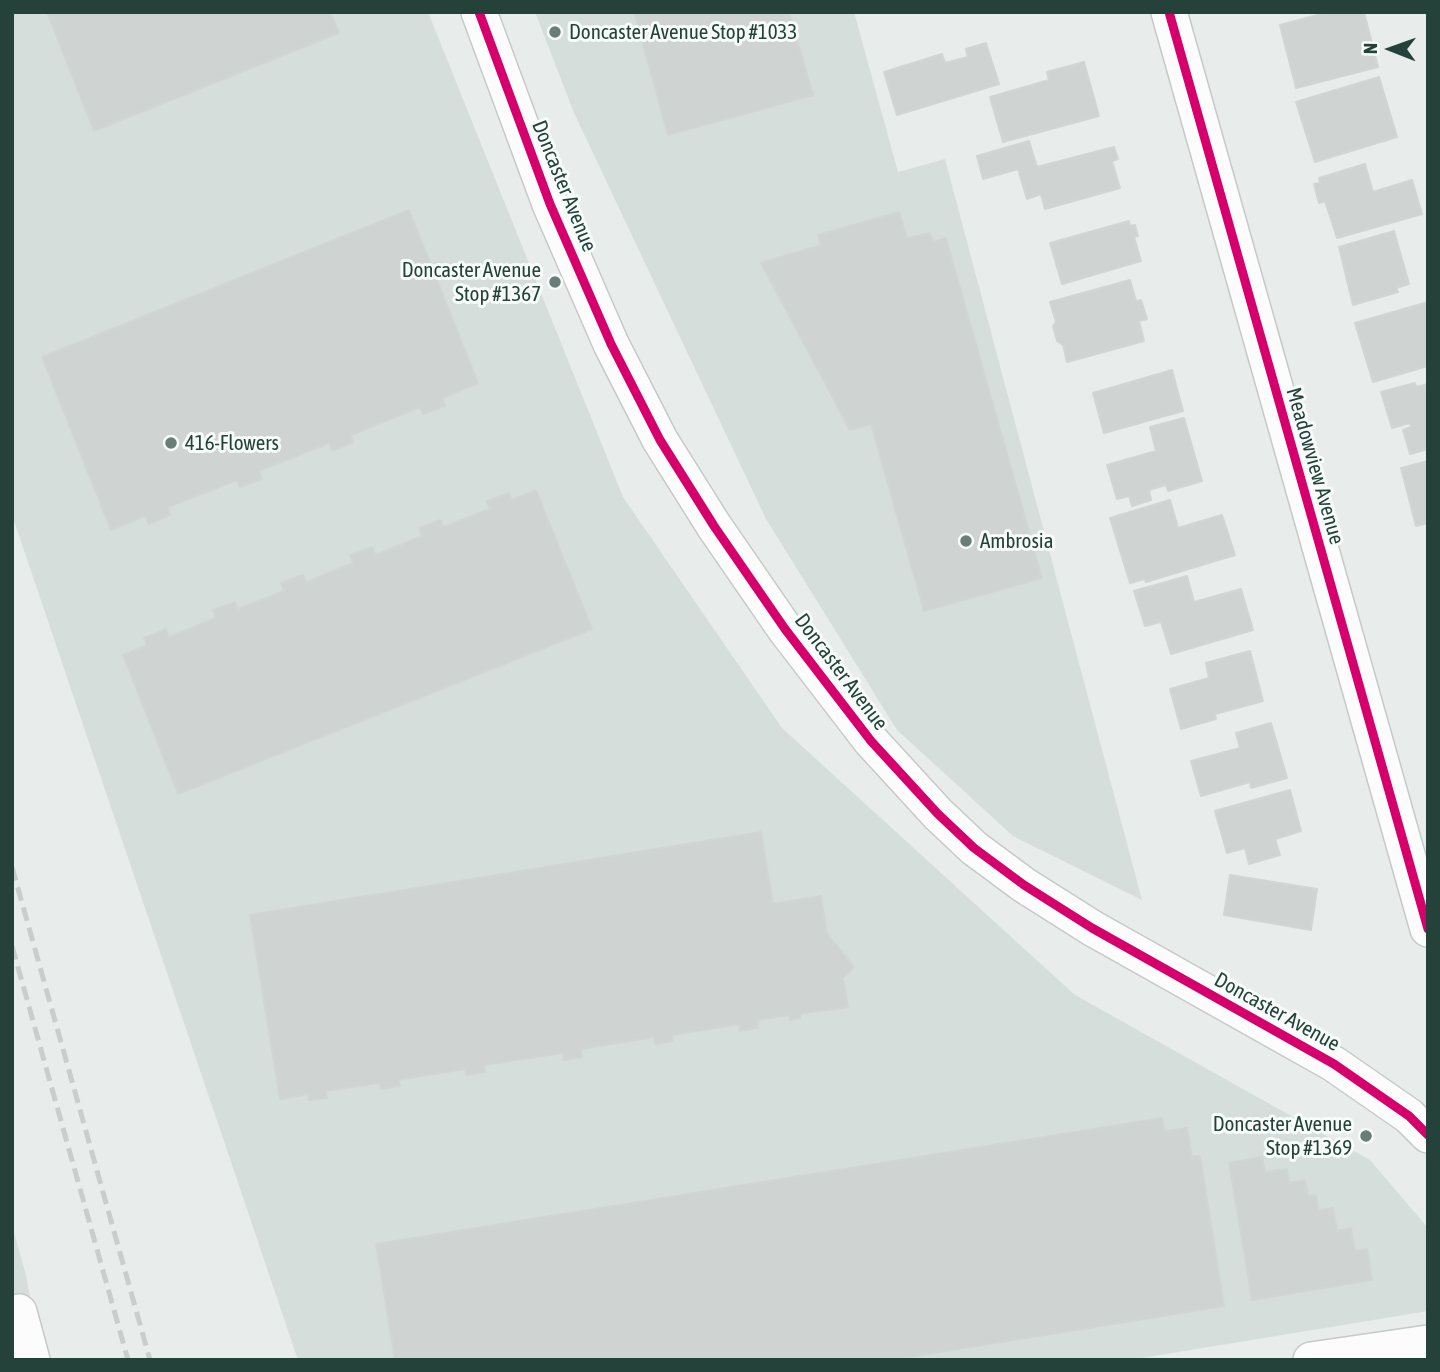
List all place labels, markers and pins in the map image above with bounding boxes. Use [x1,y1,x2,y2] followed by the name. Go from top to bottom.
[569,19,797,45] place label: Doncaster Avenue Stop #1033
[547,24,563,40] marker: Doncaster Avenue Stop #1033
[402,257,541,307] place label: Doncaster Avenue Stop #1367
[547,274,563,290] marker: Doncaster Avenue Stop #1367
[185,430,279,456] place label: 416-Flowers
[163,435,179,451] marker: 416-Flowers
[980,528,1053,554] place label: Ambrosia
[958,533,974,549] marker: Ambrosia
[1213,1111,1352,1161] place label: Doncaster Avenue Stop #1369
[1358,1128,1374,1144] marker: Doncaster Avenue Stop #1369

